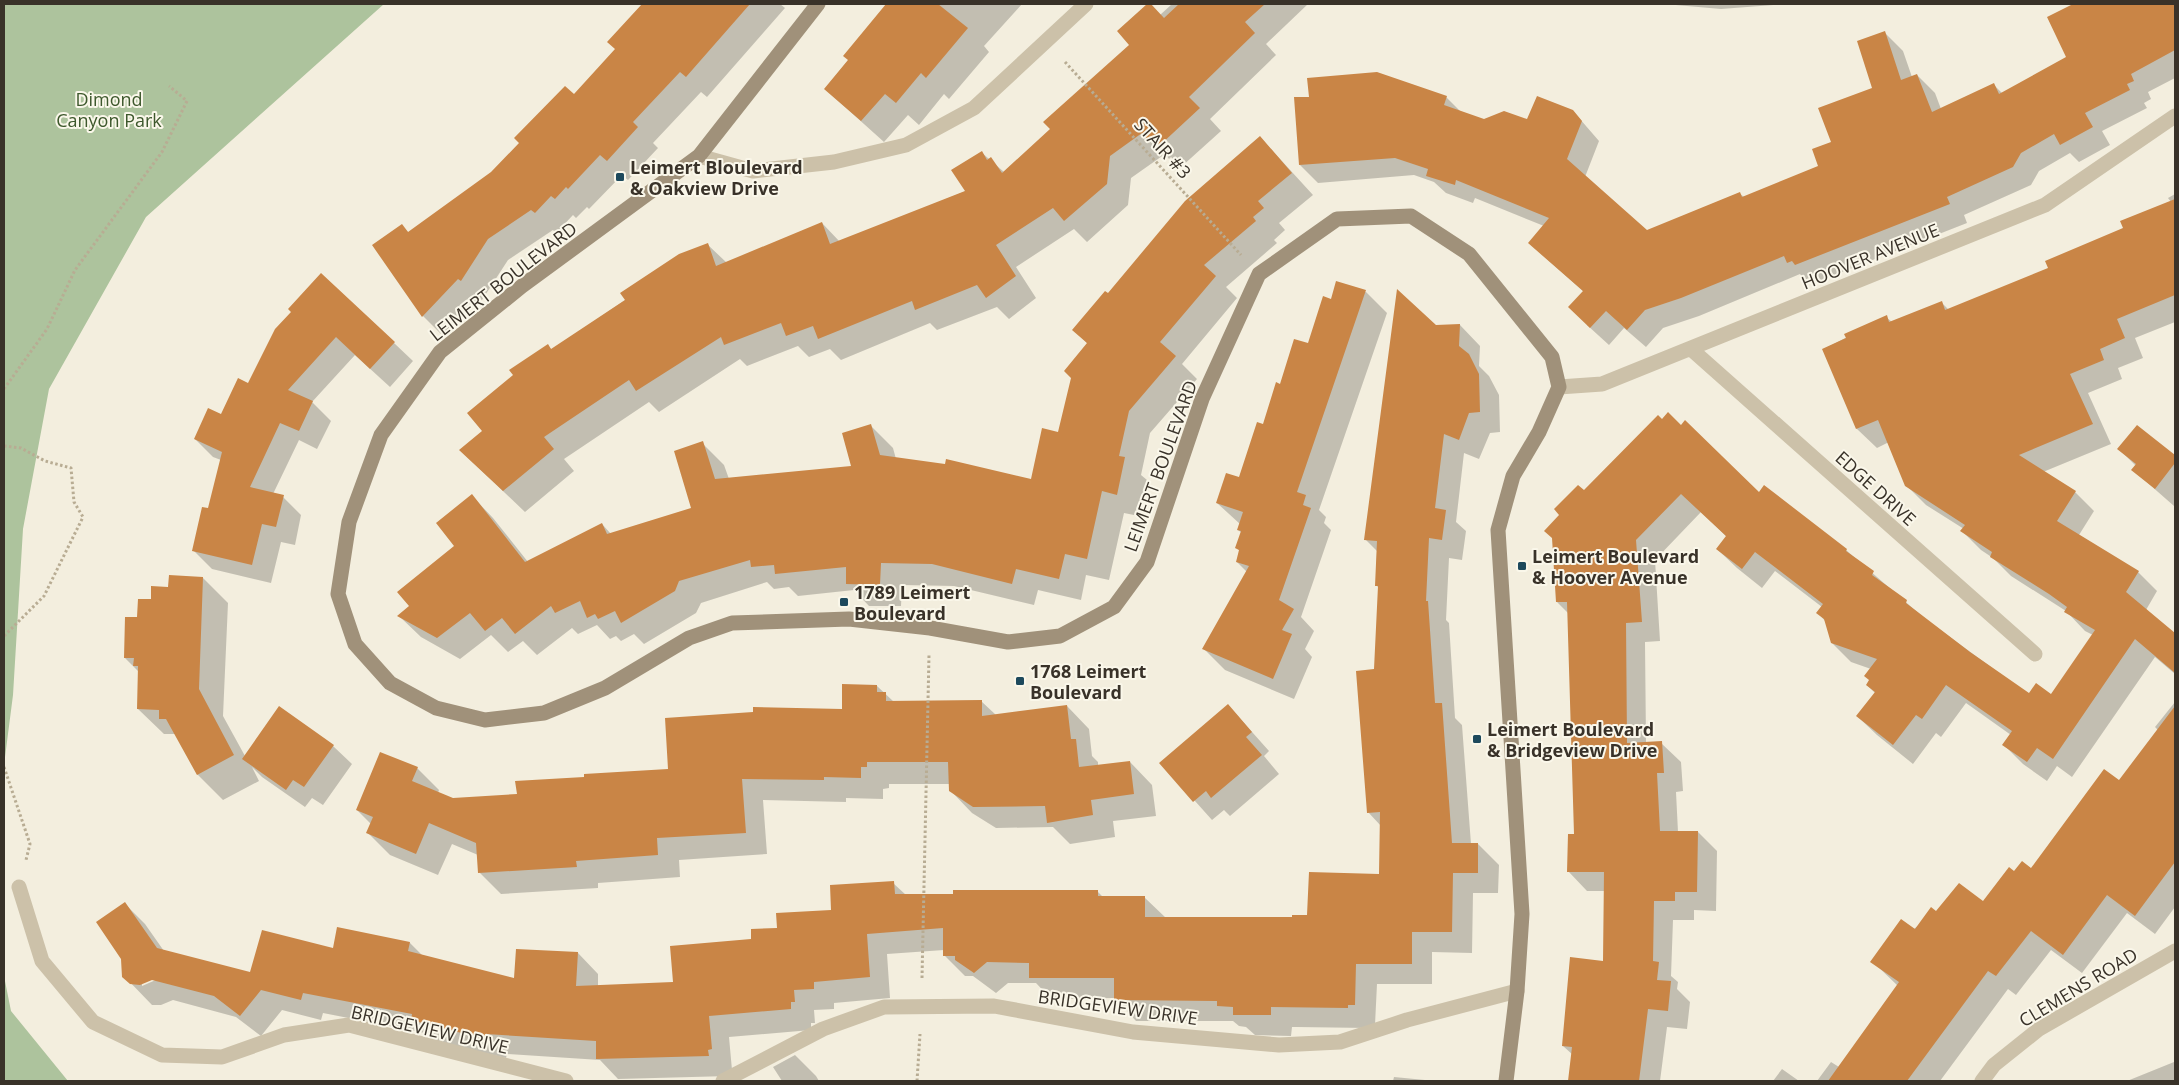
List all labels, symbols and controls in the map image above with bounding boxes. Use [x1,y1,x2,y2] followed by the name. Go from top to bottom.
[56,87,162,132] park label: Dimond Canyon Park
[1129,113,1197,183] street label: STAIR #3
[630,155,803,200] place label: Leimert Bloulevard & Oakview Drive
[614,171,626,183] marker: Leimert Bloulevard & Oakview Drive
[424,216,582,346] street label: LEIMERT BOULEVARD
[1798,217,1942,295] street label: HOOVER AVENUE
[1118,377,1202,555] street label: LEIMERT BOULEVARD
[1831,445,1921,531] street label: EDGE DRIVE
[1532,544,1699,589] place label: Leimert Boulevard & Hoover Avenue
[1516,560,1528,572] marker: Leimert Boulevard & Hoover Avenue
[854,580,971,625] place label: 1789 Leimert Boulevard
[838,596,850,608] marker: 1789 Leimert Boulevard
[1030,659,1147,704] place label: 1768 Leimert Boulevard
[1014,675,1026,687] marker: 1768 Leimert Boulevard
[1487,717,1657,762] place label: Leimert Boulevard & Bridgeview Drive
[1471,733,1483,745] marker: Leimert Boulevard & Bridgeview Drive
[2014,942,2142,1032] street label: CLEMENS ROAD
[1037,984,1199,1030] street label: BRIDGEVIEW DRIVE
[349,999,511,1059] street label: BRIDGEVIEW DRIVE

